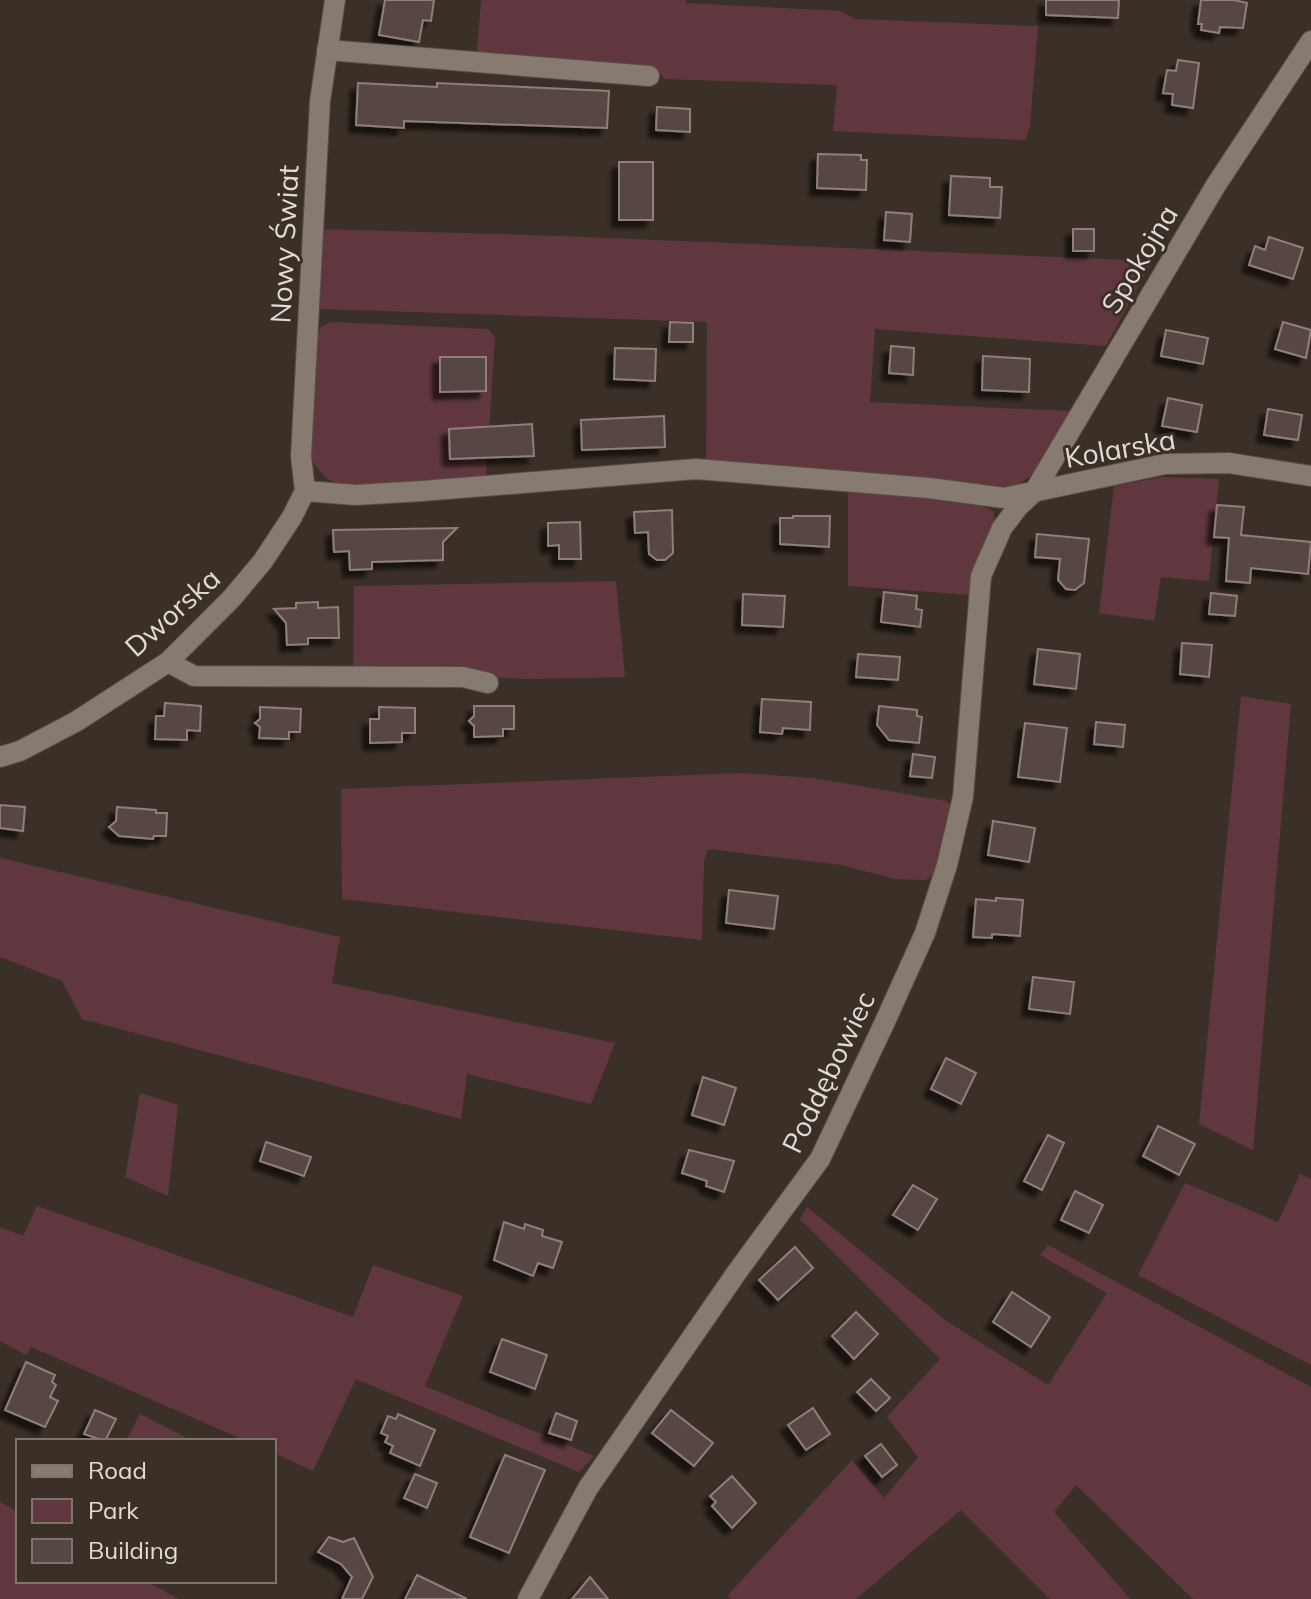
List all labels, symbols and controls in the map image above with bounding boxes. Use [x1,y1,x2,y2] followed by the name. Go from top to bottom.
[262,164,306,324] street label: Nowy Świat
[1093,198,1185,320] street label: Spokojna
[1062,421,1178,475] street label: Kolarska
[117,560,227,664] street label: Dworska
[774,986,882,1158] street label: Poddębowiec
[16,1439,276,1583] legend
[88,1455,147,1485] text: Road
[88,1495,139,1525] text: Park
[88,1535,178,1565] text: Building

